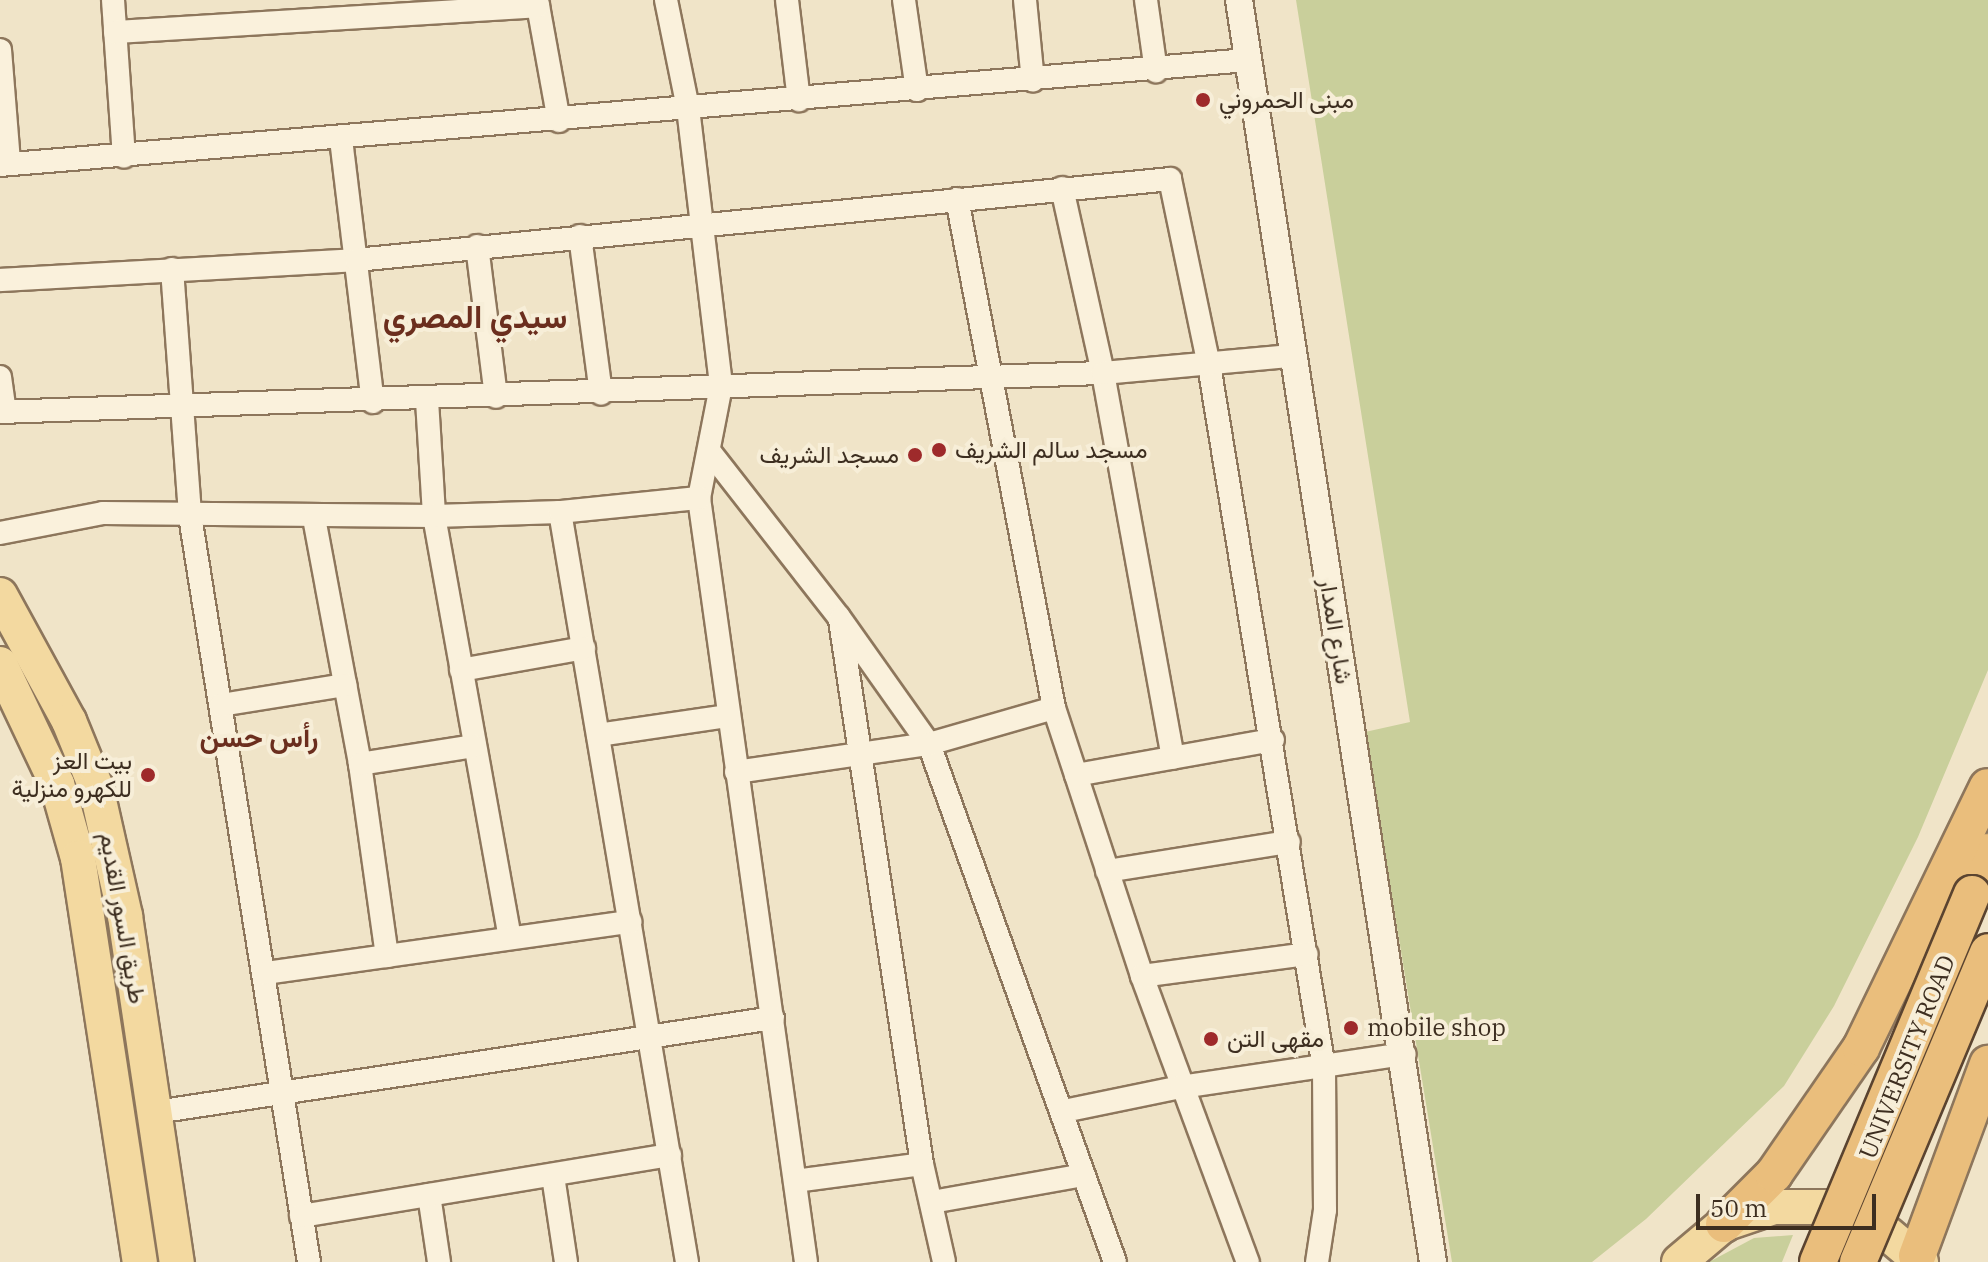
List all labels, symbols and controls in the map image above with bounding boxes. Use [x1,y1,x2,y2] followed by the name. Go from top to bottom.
[1219,86,1354,114] place label: مبنى الحمروني
[1194,91,1212,109] marker: مبنى الحمروني
[383,297,567,335] district label: سيدي المصري
[955,436,1147,464] place label: مسجد سالم الشريف
[759,441,899,469] place label: مسجد الشريف
[930,441,948,459] marker: مسجد سالم الشريف
[906,446,924,464] marker: مسجد الشريف
[1313,576,1359,686] street label: شارع المدار
[200,720,318,754] district label: رأس حسن
[12,747,132,803] place label: بيت العز للكهرو منزلية
[139,766,157,784] marker: بيت العز للكهرو منزلية
[94,830,152,1006] street label: طريق السور القديم
[1853,951,1961,1163] street label: UNIVERSITY ROAD
[1367,1014,1506,1042] place label: mobile shop
[1342,1019,1360,1037] marker: mobile shop
[1227,1025,1324,1053] place label: مقهى التن
[1202,1030,1220,1048] marker: مقهى التن
[1700,1178,1880,1228] scale bar
[1710,1192,1767,1224] text: 50 m

